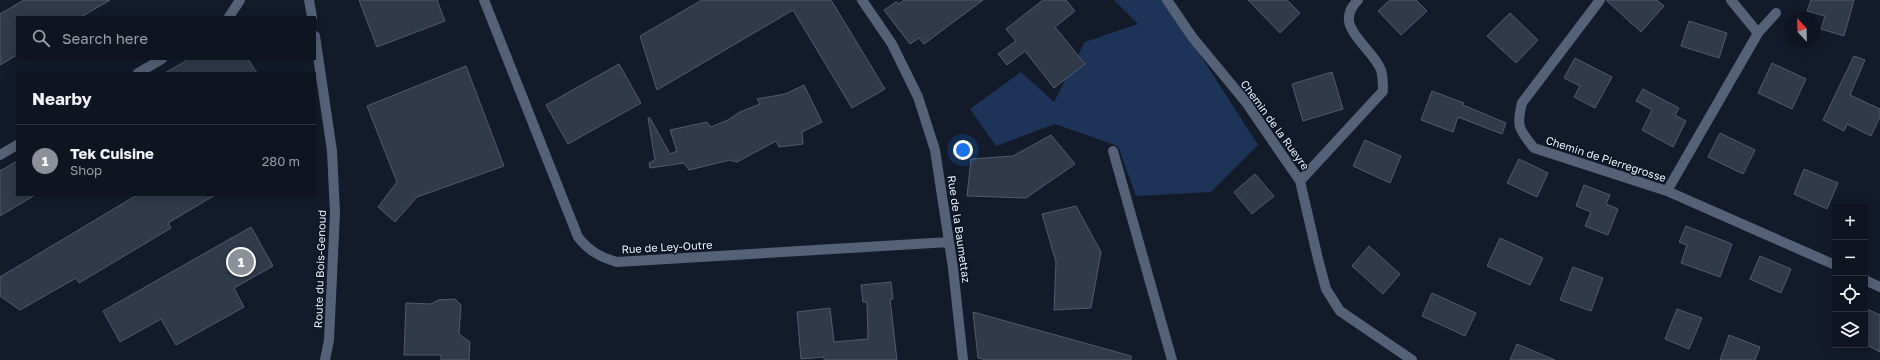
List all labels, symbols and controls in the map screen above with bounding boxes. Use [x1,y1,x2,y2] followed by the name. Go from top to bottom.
[1784,12,1820,48] north arrow
[16,16,316,60] search box
[30,27,52,49] icon: search
[62,29,148,47] text: Search here
[1238,77,1312,172] street label: Chemin de la Rueyre
[32,88,92,109] text: Nearby
[1544,133,1668,184] street label: Chemin de Pierregrosse
[953,140,973,160] your location
[70,144,154,162] text: Tek Cuisine
[42,153,48,169] text: 1
[262,153,300,169] text: 280 m
[70,162,102,178] text: Shop
[946,174,974,284] street label: Rue de la Baumettaz
[1832,204,1868,348] map controls
[1832,204,1868,240] button: +
[311,210,328,328] street label: Route du Bois-Genoud
[621,238,713,255] street label: Rue de Ley-Outre
[1832,240,1868,276] button: −
[228,247,254,277] pin: 1
[1832,276,1868,312] button: locate
[1832,312,1868,348] button: layers

